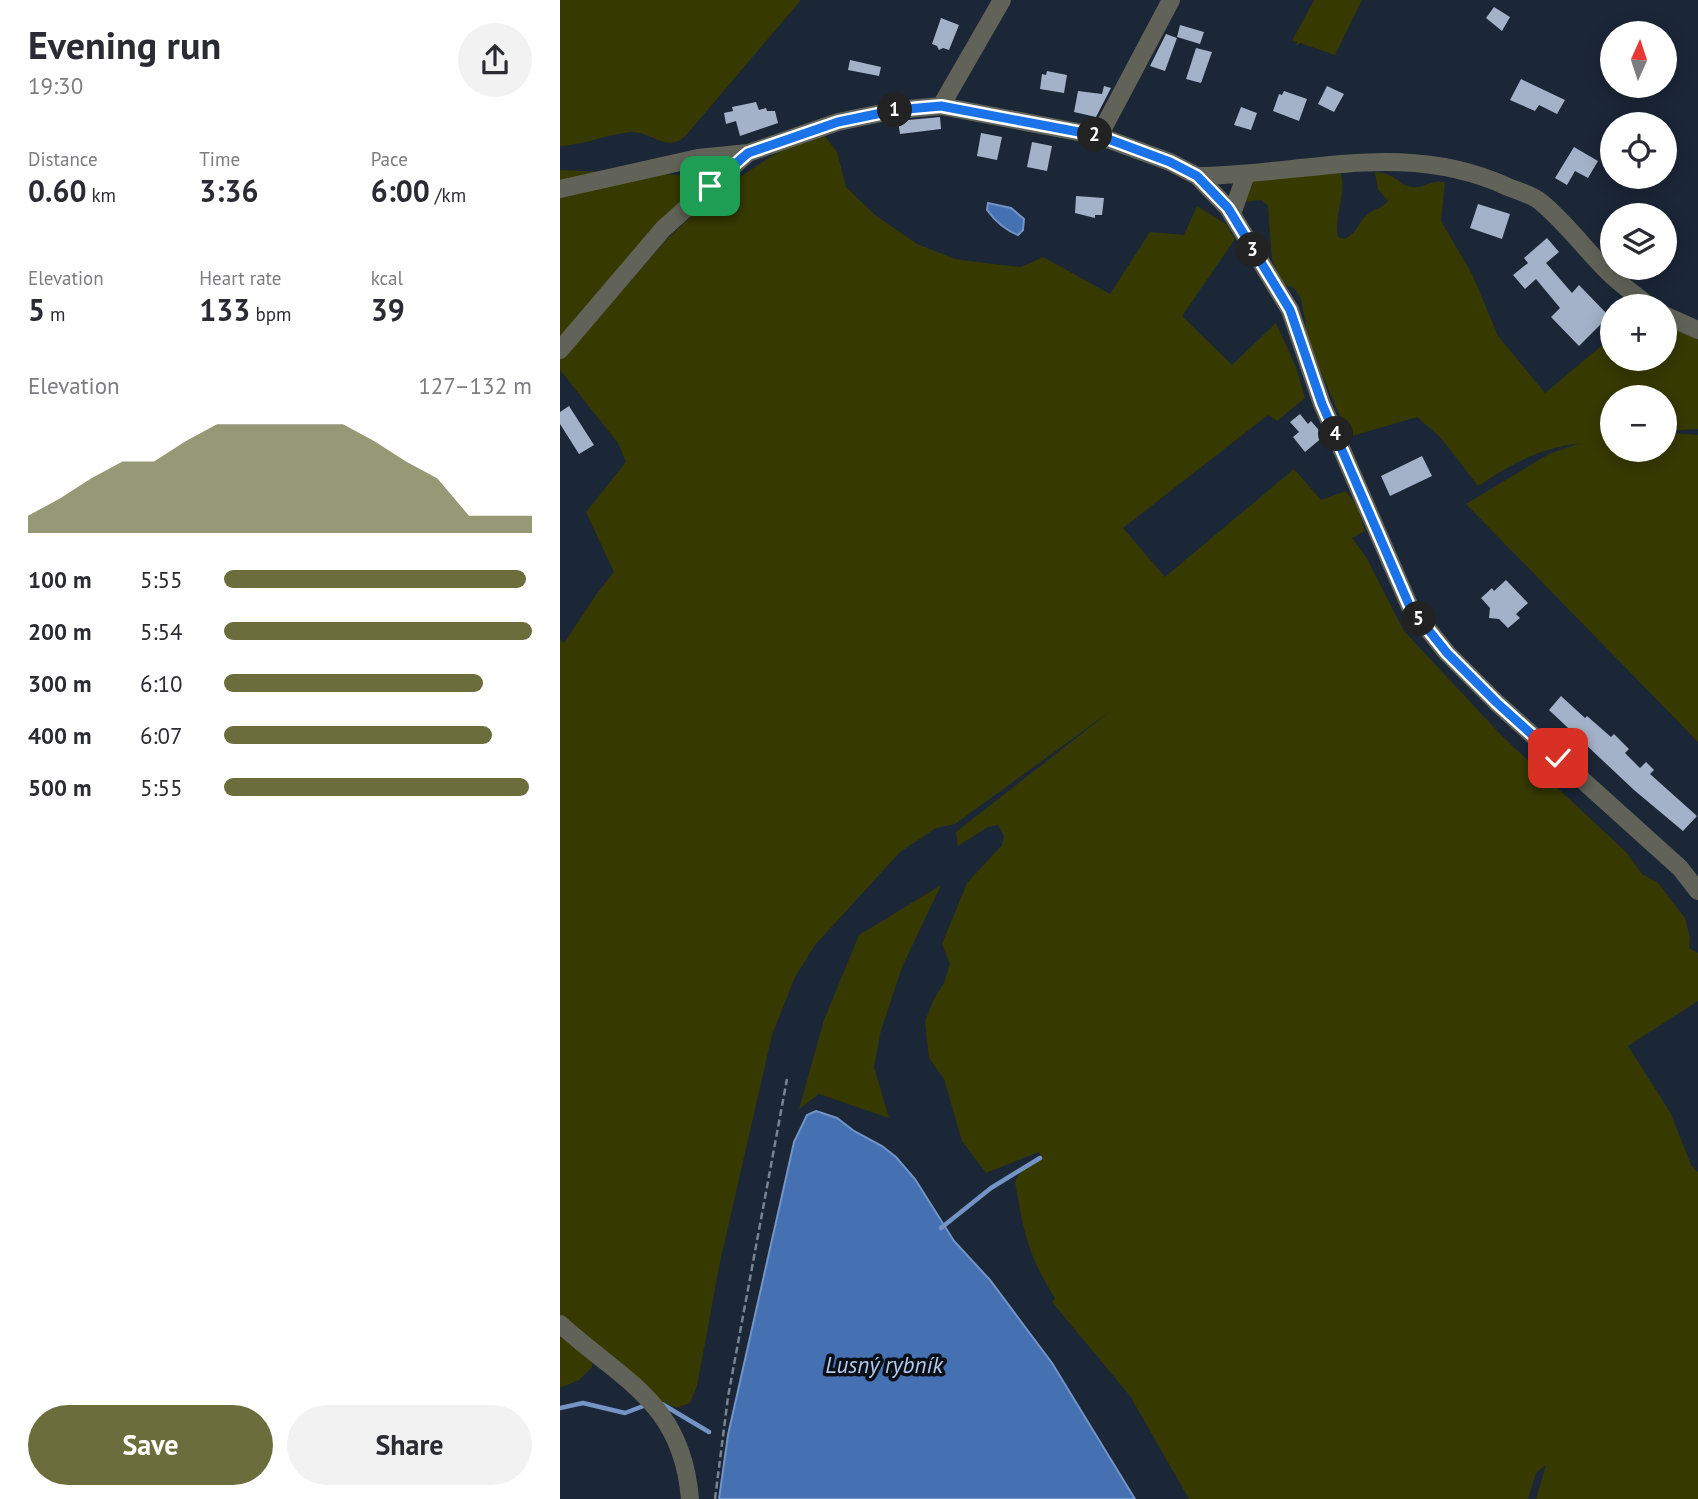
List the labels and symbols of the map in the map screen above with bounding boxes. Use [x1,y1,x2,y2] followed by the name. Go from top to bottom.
[1600,21,1676,98] north arrow
[878,92,912,128] pin: 1
[1078,118,1112,152] pin: 2
[680,156,740,216] pin
[1236,232,1270,268] pin: 3
[1318,416,1354,452] pin: 4
[1402,602,1436,636] pin: 5
[1528,728,1588,788] pin
[825,1350,945,1379] water label: Lusný rybník

